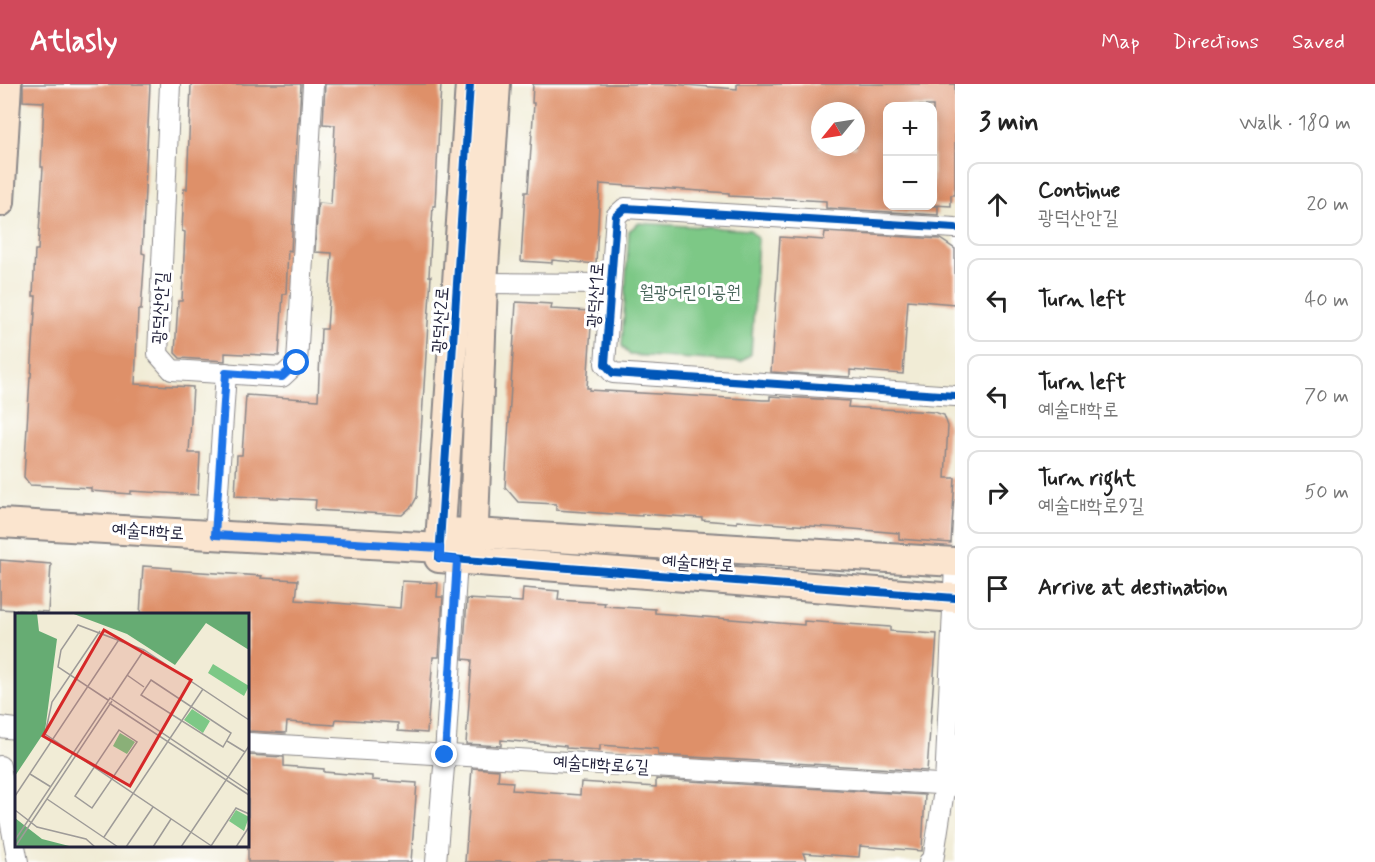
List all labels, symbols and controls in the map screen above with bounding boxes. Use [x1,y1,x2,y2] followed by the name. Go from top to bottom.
[30,24,118,61] text: Atlasly
[1101,28,1140,56] text: Map
[1173,28,1259,56] text: Directions
[1292,28,1345,56] text: Saved
[811,102,865,156] north arrow
[883,102,937,210] map controls
[883,102,937,156] button: +
[979,106,1039,140] text: 3 min
[1239,110,1351,137] text: Walk · 180 m
[883,156,937,210] button: −
[1038,177,1120,205] text: Continue
[981,188,1014,221] icon: ahead
[1306,191,1349,218] text: 20 m
[1038,205,1118,232] text: 광덕산안길
[582,261,610,329] street label: 광덕산1로
[147,271,175,345] street label: 광덕산안길
[639,281,741,305] park label: 월광어린이공원
[981,284,1014,317] icon: left
[427,286,455,354] street label: 광덕산2로
[1038,286,1126,314] text: Turn left
[1305,287,1349,314] text: 40 m
[283,349,309,375] route start
[1038,369,1126,397] text: Turn left
[981,380,1014,413] icon: left
[1304,383,1349,410] text: 70 m
[1038,397,1118,424] text: 예술대학로
[1038,465,1136,493] text: Turn right
[981,476,1014,509] icon: right
[1304,479,1349,506] text: 50 m
[1038,493,1144,520] text: 예술대학로9길
[111,518,185,546] street label: 예술대학로
[661,550,735,578] street label: 예술대학로
[981,572,1014,605] icon: arrive
[1038,574,1228,602] text: Arrive at destination
[15,613,249,847] inset map
[431,741,457,767] route end
[552,750,650,780] street label: 예술대학로6길

